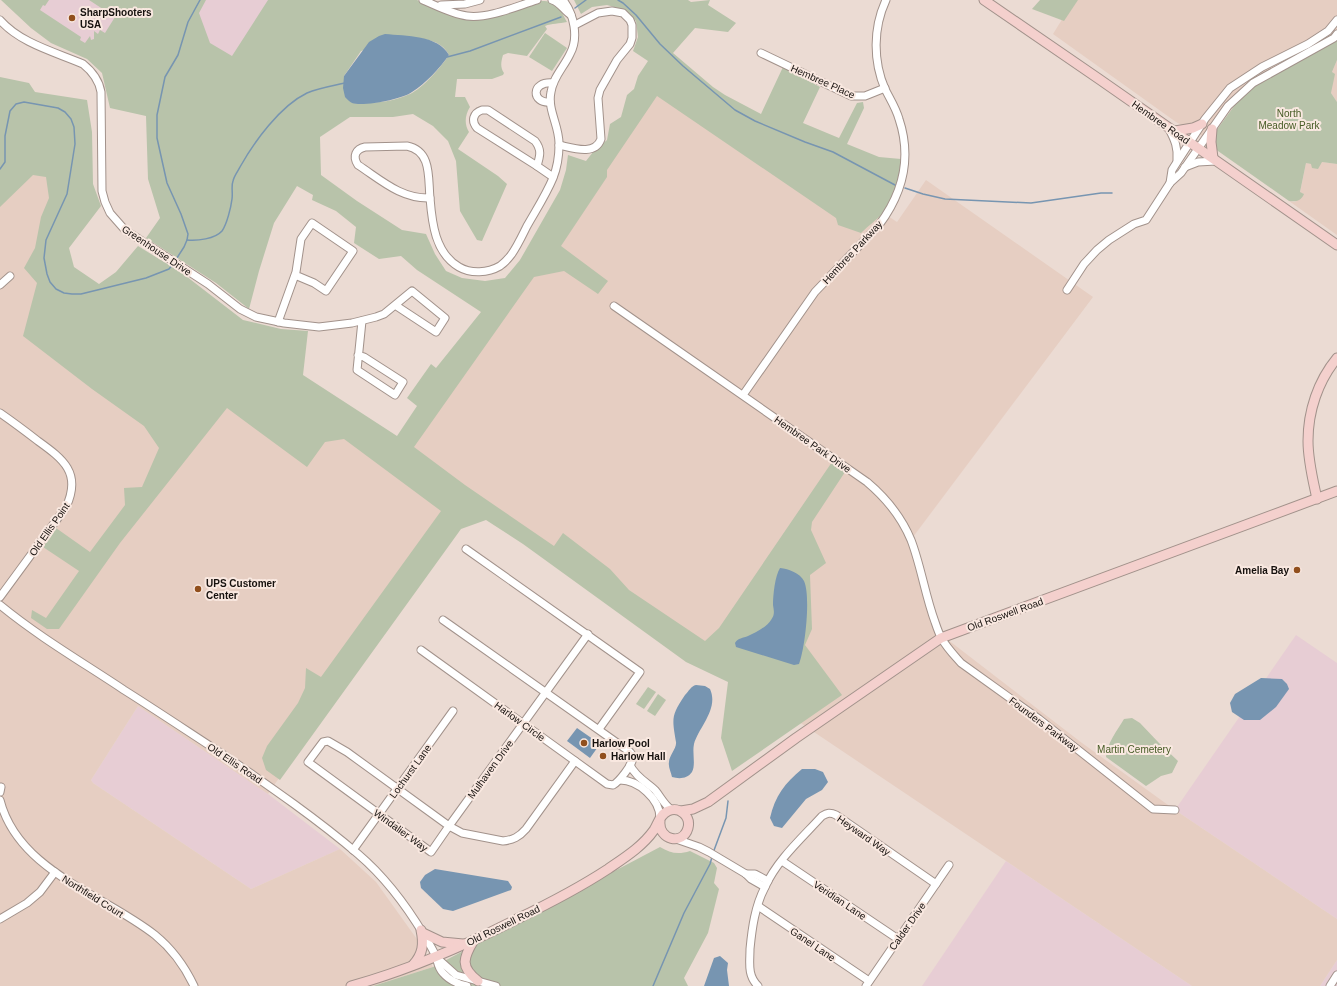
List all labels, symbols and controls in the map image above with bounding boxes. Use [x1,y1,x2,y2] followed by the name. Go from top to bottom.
[80,7,152,30] place label: SharpShooters USA
[67,13,77,23] marker: SharpShooters USA
[789,62,857,101] street label: Hembree Place
[1130,98,1192,146] street label: Hembree Road
[1258,108,1321,131] park label: North Meadow Park
[820,219,884,286] street label: Hembree Parkway
[120,223,194,278] street label: Greenhouse Drive
[772,414,853,475] street label: Hembree Park Drive
[27,500,72,558] street label: Old Ellis Point
[1235,565,1289,576] place label: Amelia Bay
[1292,565,1302,575] marker: Amelia Bay
[206,578,276,601] place label: UPS Customer Center
[193,584,203,594] marker: UPS Customer Center
[966,596,1045,633] street label: Old Roswell Road
[1007,695,1080,754] street label: Founders Parkway
[492,699,547,744] street label: Harlow Circle
[466,738,516,801] street label: Mulhaven Drive
[579,738,589,748] marker: Harlow Pool
[592,738,650,749] place label: Harlow Pool
[205,741,264,786] street label: Old Ellis Road
[387,742,434,800] street label: Lochurst Lane
[1097,744,1171,755] park label: Martin Cemetery
[598,751,608,761] marker: Harlow Hall
[611,751,666,762] place label: Harlow Hall
[372,807,430,854] street label: Windalier Way
[835,813,892,858] street label: Heyward Way
[60,873,126,920] street label: Northfield Court
[811,879,869,922] street label: Veridian Lane
[887,900,928,952] street label: Calder Drive
[465,903,542,948] street label: Old Roswell Road
[788,925,838,964] street label: Ganel Lane

